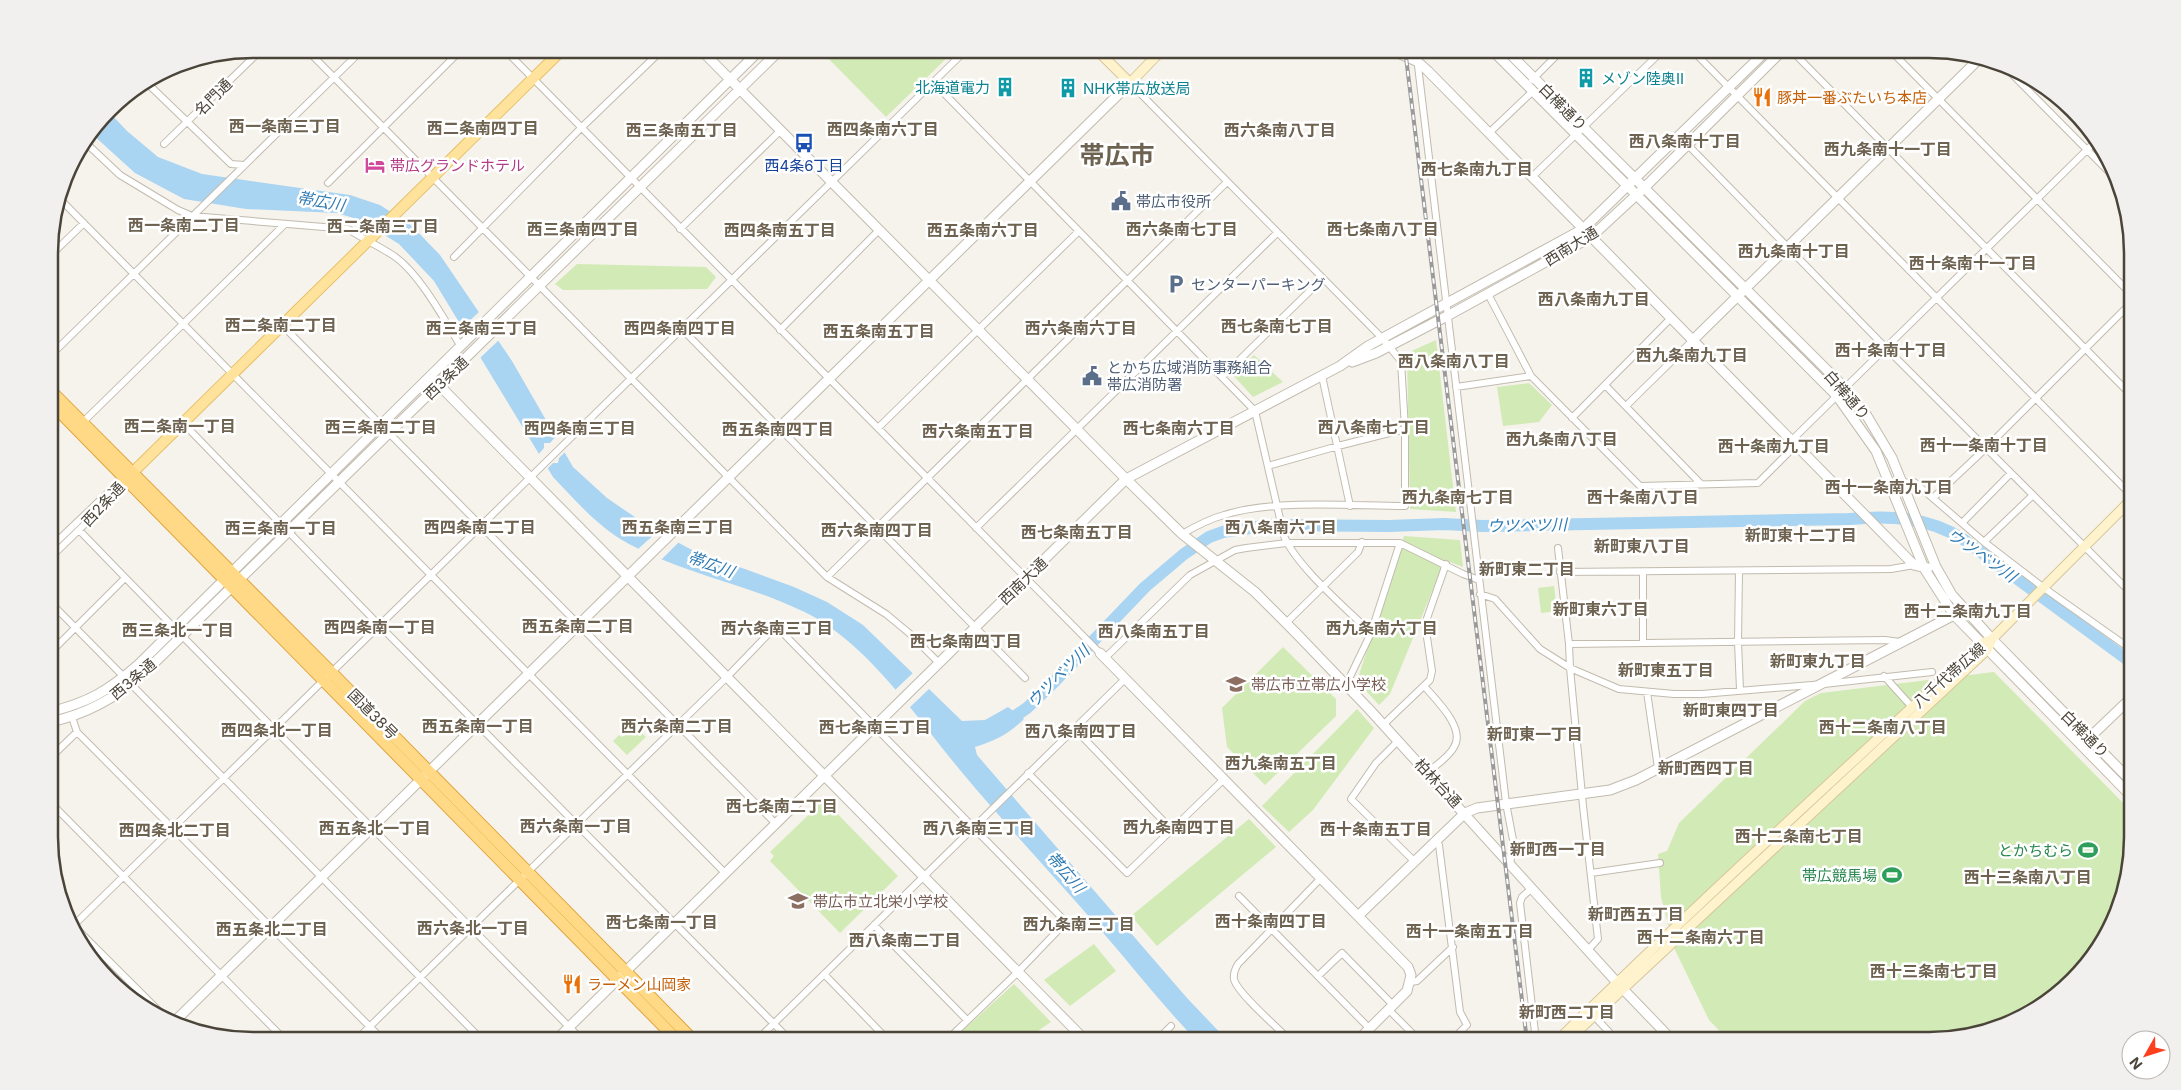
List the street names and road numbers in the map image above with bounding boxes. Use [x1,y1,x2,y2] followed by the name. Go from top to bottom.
[190,74,236,120] street label: 名門通
[1535,79,1591,135] street label: 白樺通り
[1541,222,1601,270] street label: 西南大通
[420,352,472,404] street label: 西3条通
[1820,366,1874,424] street label: 白樺通り
[78,478,128,530] street label: 西2条通
[995,553,1051,609] street label: 西南大通
[1909,638,1989,712] street label: 八千代帯広線
[106,654,160,704] street label: 西3条通
[344,685,402,743] street label: 国道38号
[2057,706,2113,762] street label: 白樺通り
[1411,755,1465,811] street label: 柏林台通

